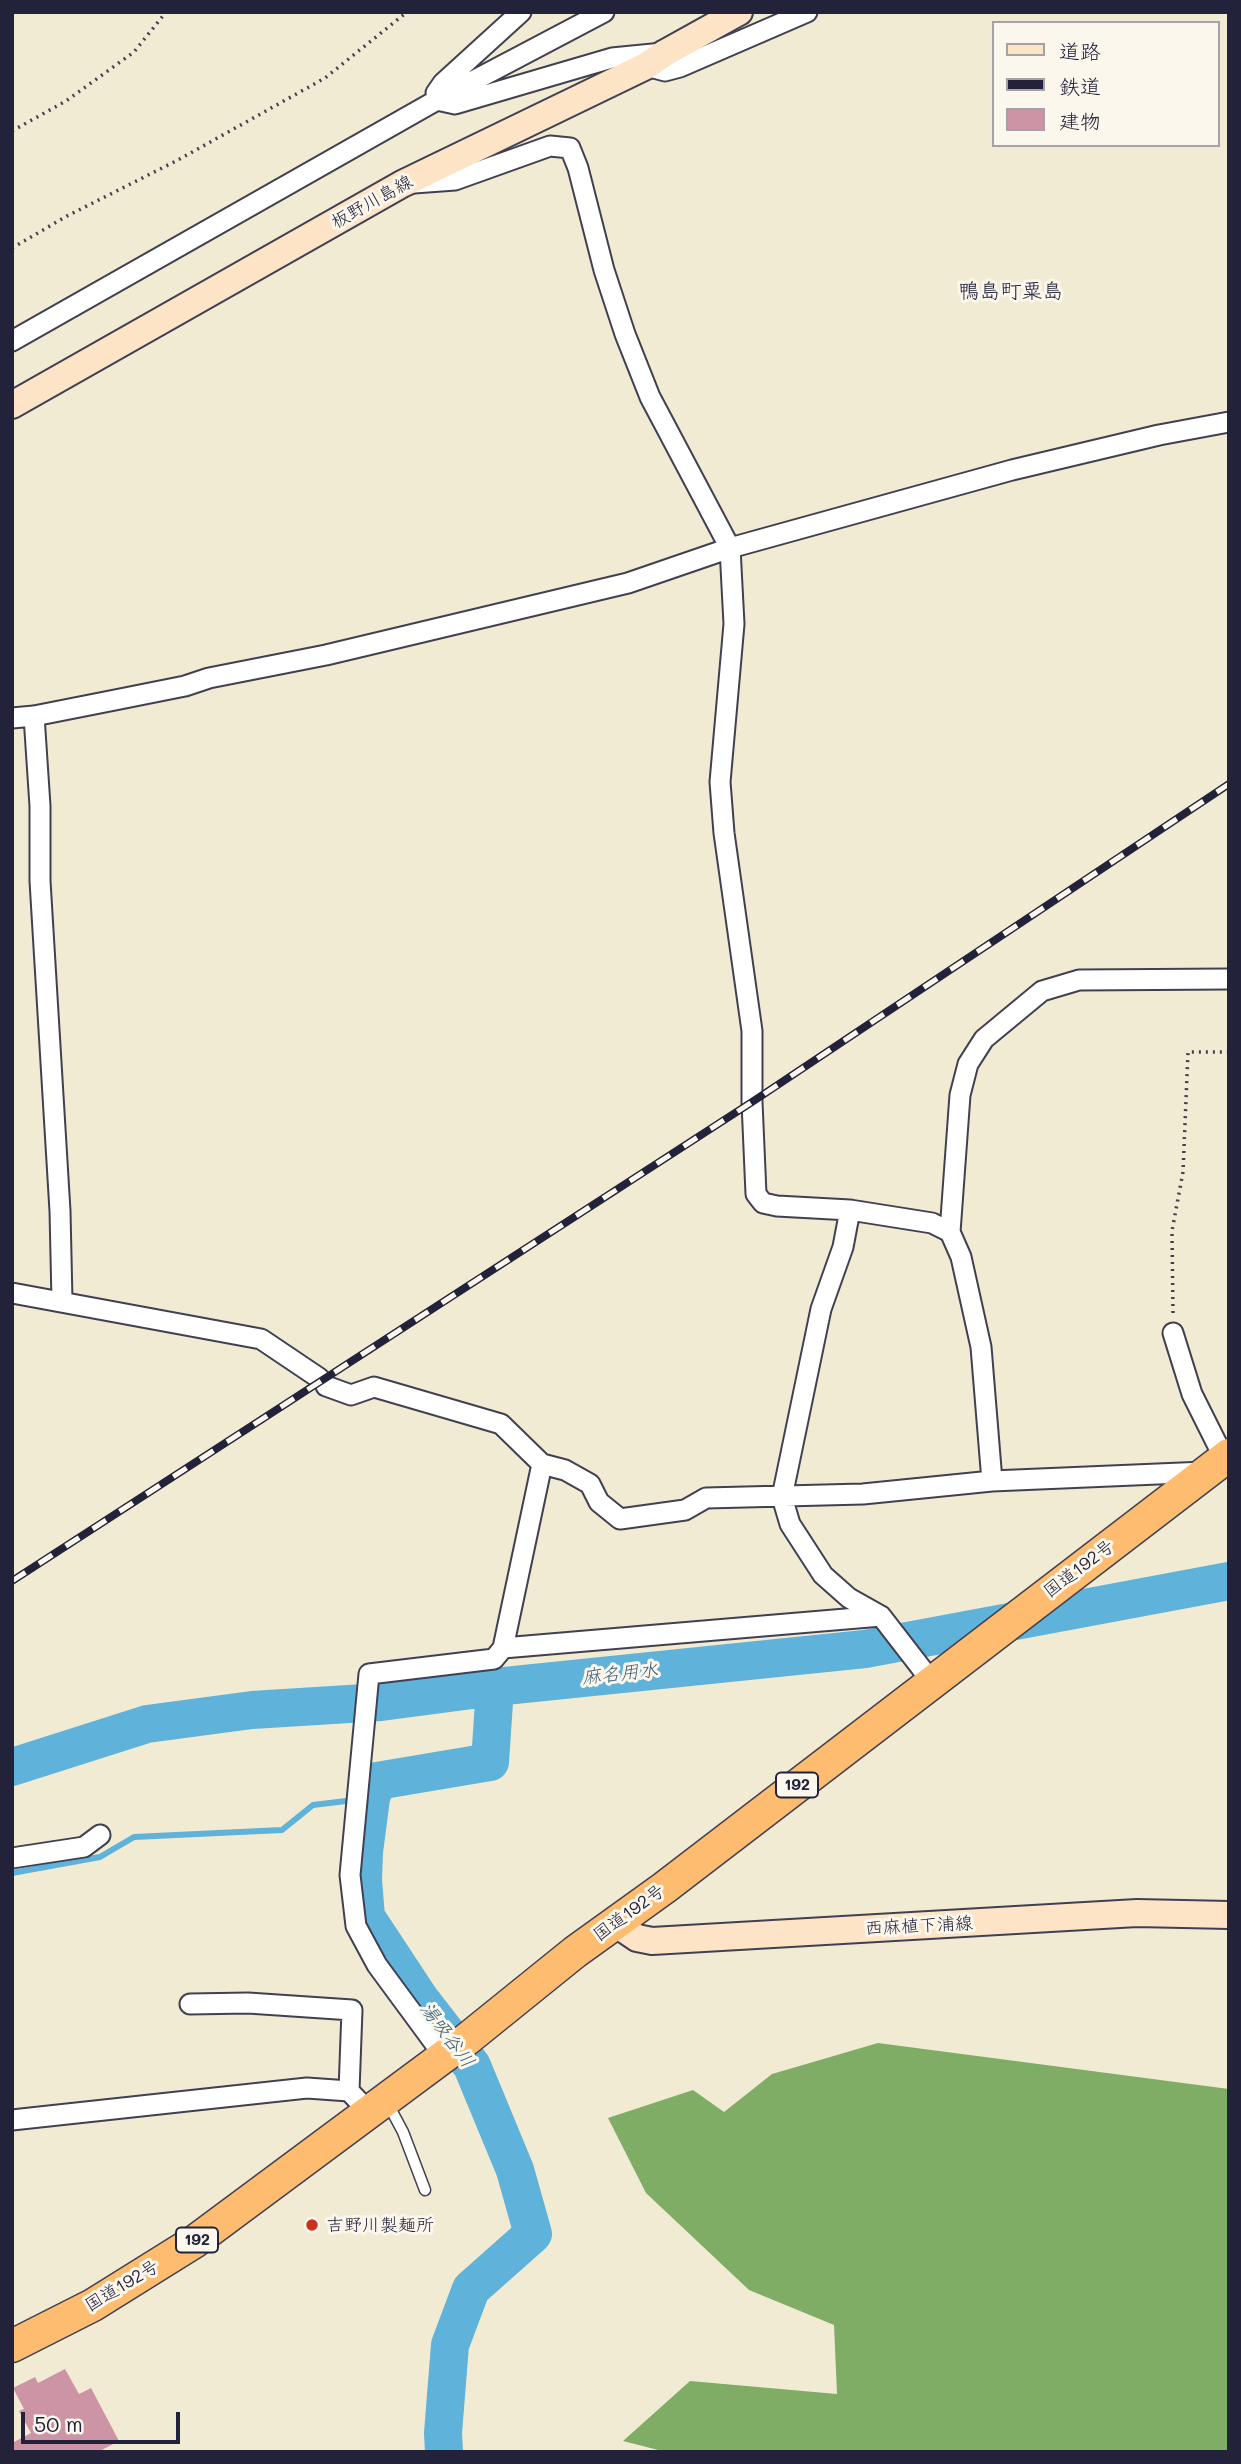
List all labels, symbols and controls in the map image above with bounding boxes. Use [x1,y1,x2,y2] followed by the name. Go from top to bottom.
[992,21,1220,147] legend
[1059,37,1101,64] text: 道路
[1059,72,1101,99] text: 鉄道
[1059,107,1101,134] text: 建物
[327,171,417,233] street label: 板野川島線
[959,279,1063,305] district label: 鴨島町粟島
[1039,1535,1119,1603] street label: 国道192号
[581,1659,659,1689] water label: 麻名用水
[776,1772,818,1798] road number: 192
[589,1880,669,1946] street label: 国道192号
[865,1912,973,1940] street label: 西麻植下浦線
[415,1998,479,2072] water label: 湯吸谷川
[326,2214,434,2236] place label: 吉野川製麺所
[304,2217,320,2233] marker: 吉野川製麺所
[176,2228,218,2252] road number: 192
[81,2255,163,2317] street label: 国道192号
[24,2398,184,2442] scale bar
[34,2410,83,2437] text: 50 m

